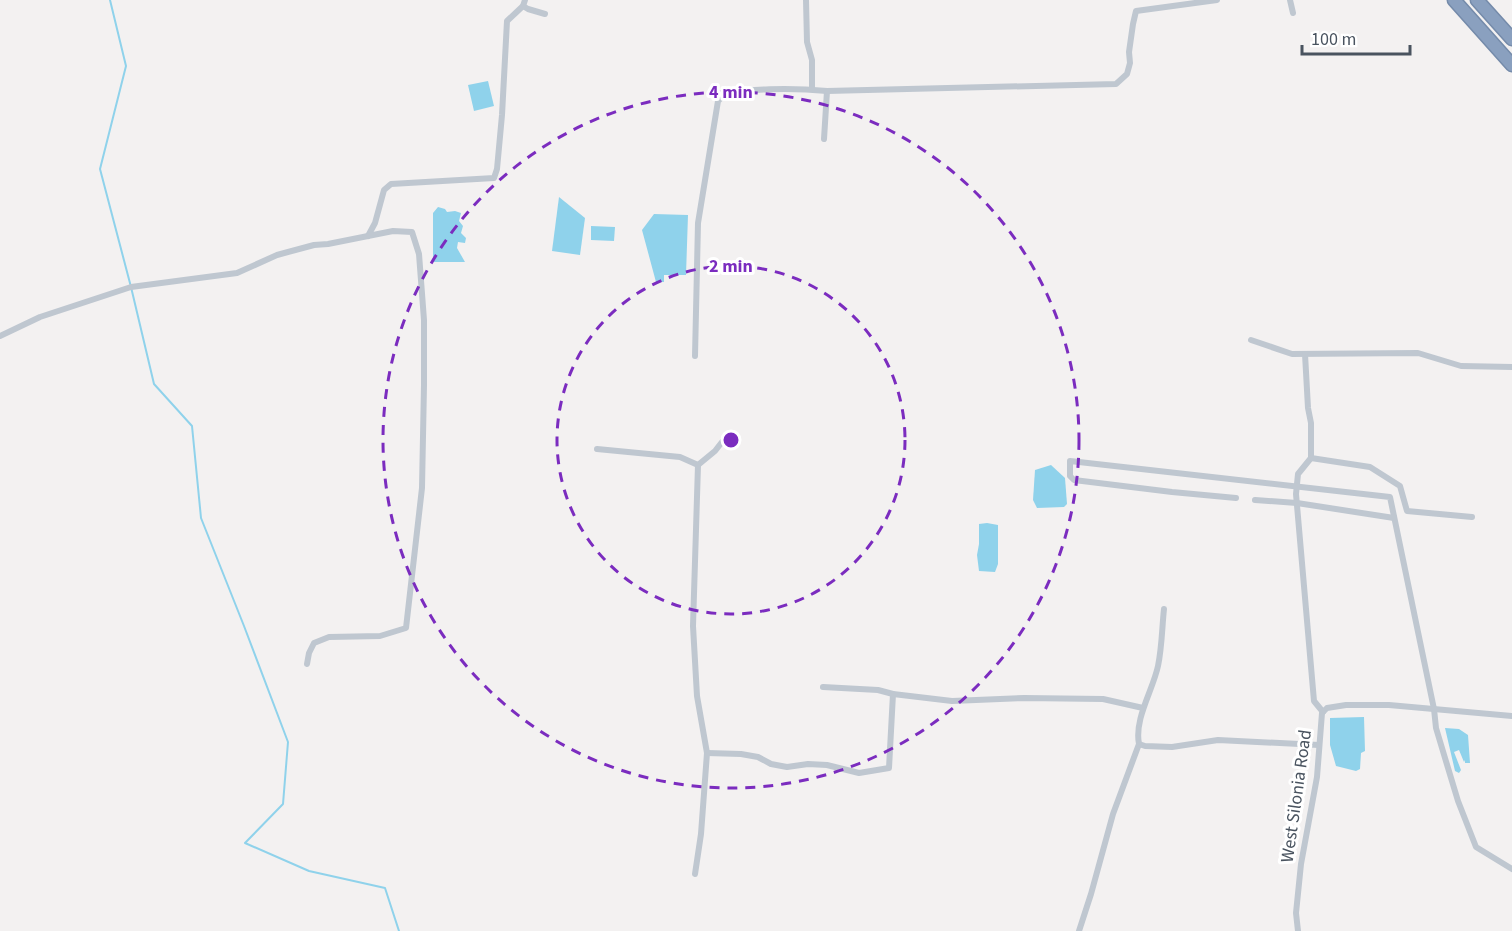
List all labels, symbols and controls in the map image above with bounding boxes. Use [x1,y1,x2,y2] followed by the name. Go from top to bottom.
[1302,18,1410,56] scale bar
[1311,27,1356,52] text: 100 m
[709,80,753,105] text: 4 min
[709,254,753,279] text: 2 min
[721,430,741,450] centre of rings
[1275,728,1318,864] street label: West Silonia Road

